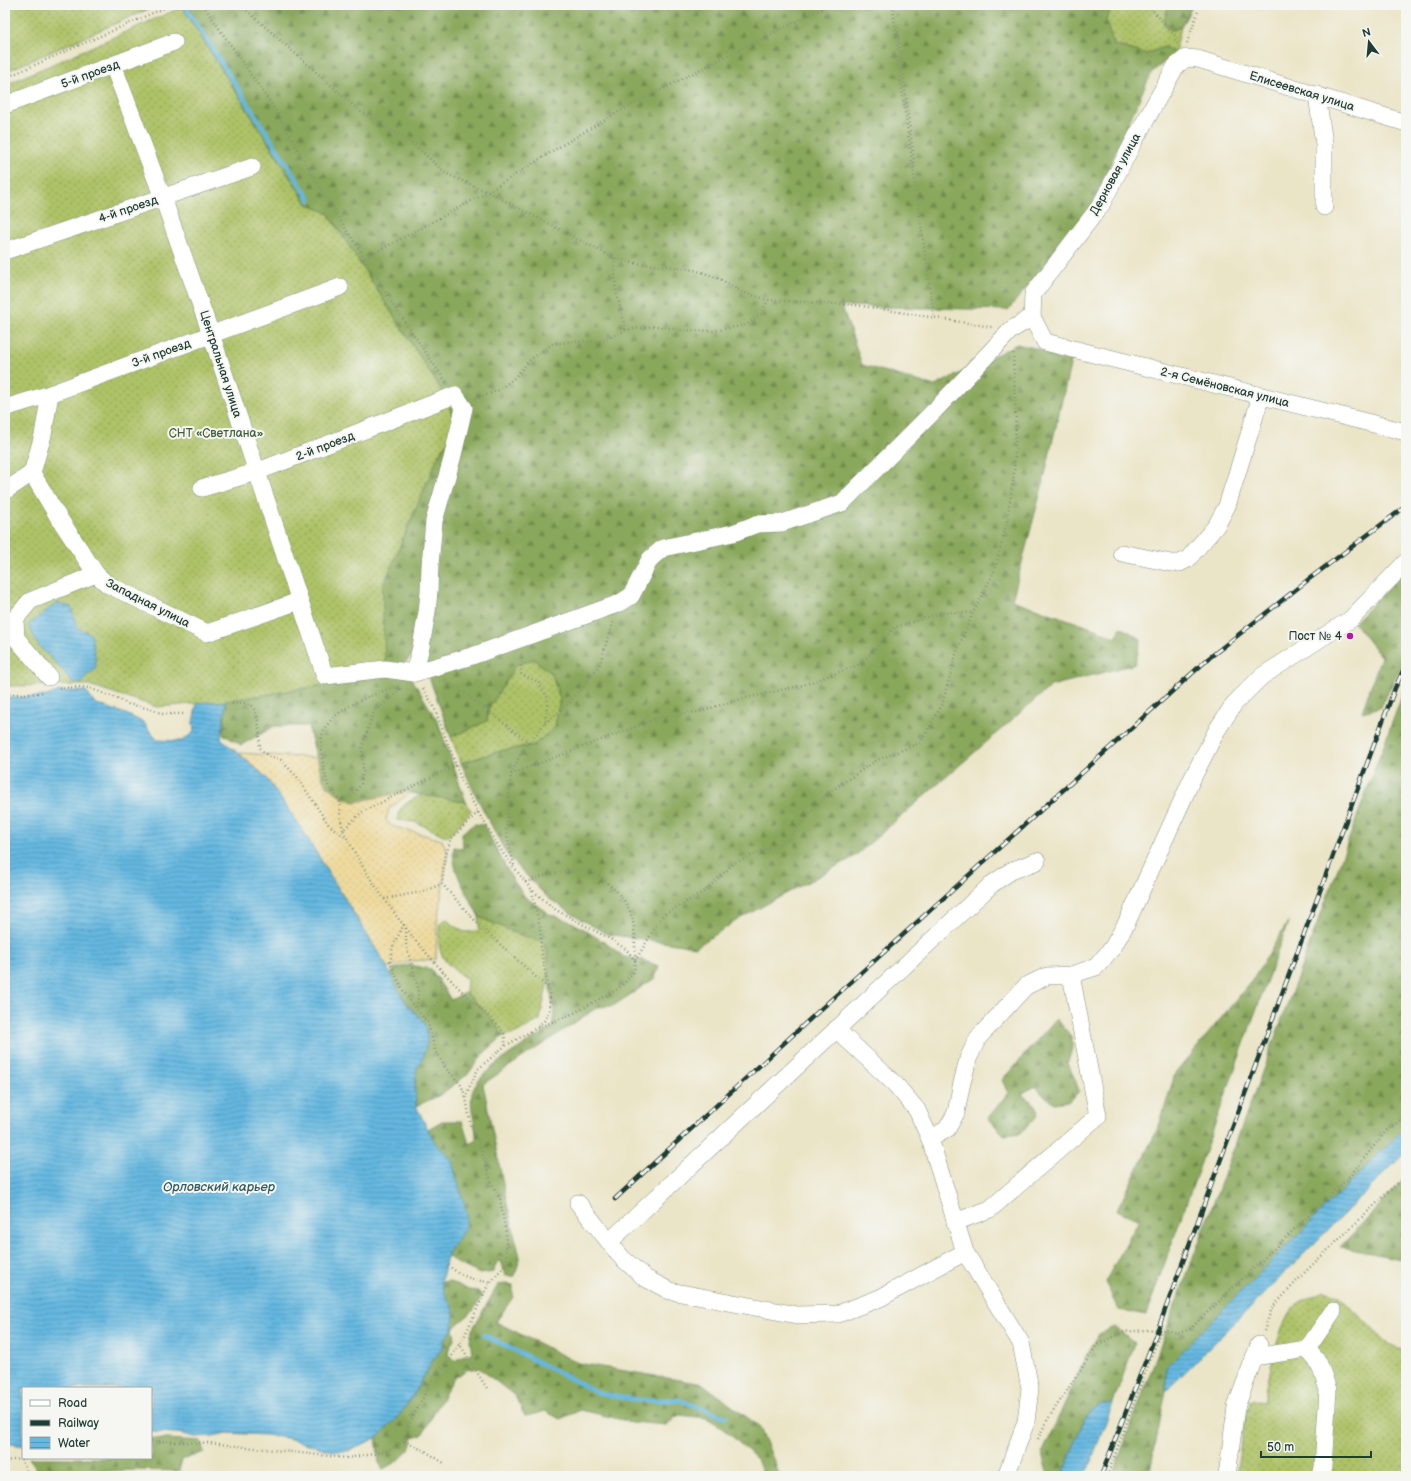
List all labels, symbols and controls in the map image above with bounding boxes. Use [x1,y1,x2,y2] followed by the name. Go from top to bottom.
[1349,22,1389,62] north arrow
[1361,25,1372,40] text: N
[59,57,122,92] street label: 5-й проезд
[1247,68,1356,115] street label: Елисеевская улица
[1087,131,1144,218] street label: Дерновая улица
[97,192,160,227] street label: 4-й проезд
[196,309,245,420] street label: Центральная улица
[130,336,193,371] street label: 3-й проезд
[1159,364,1291,411] street label: 2-я Семёновская улица
[169,426,264,441] park label: СНТ «Светлана»
[294,428,357,464] street label: 2-й проезд
[103,576,192,631] street label: Западная улица
[1289,629,1343,644] place label: Пост № 4
[1345,631,1355,641] marker: Пост № 4
[163,1179,276,1195] water label: Орловский карьер
[22,1387,152,1459] legend
[58,1396,87,1411] text: Road
[58,1416,100,1431] text: Railway
[1261,1433,1371,1459] scale bar
[58,1436,90,1451] text: Water
[1267,1440,1294,1455] text: 50 m

